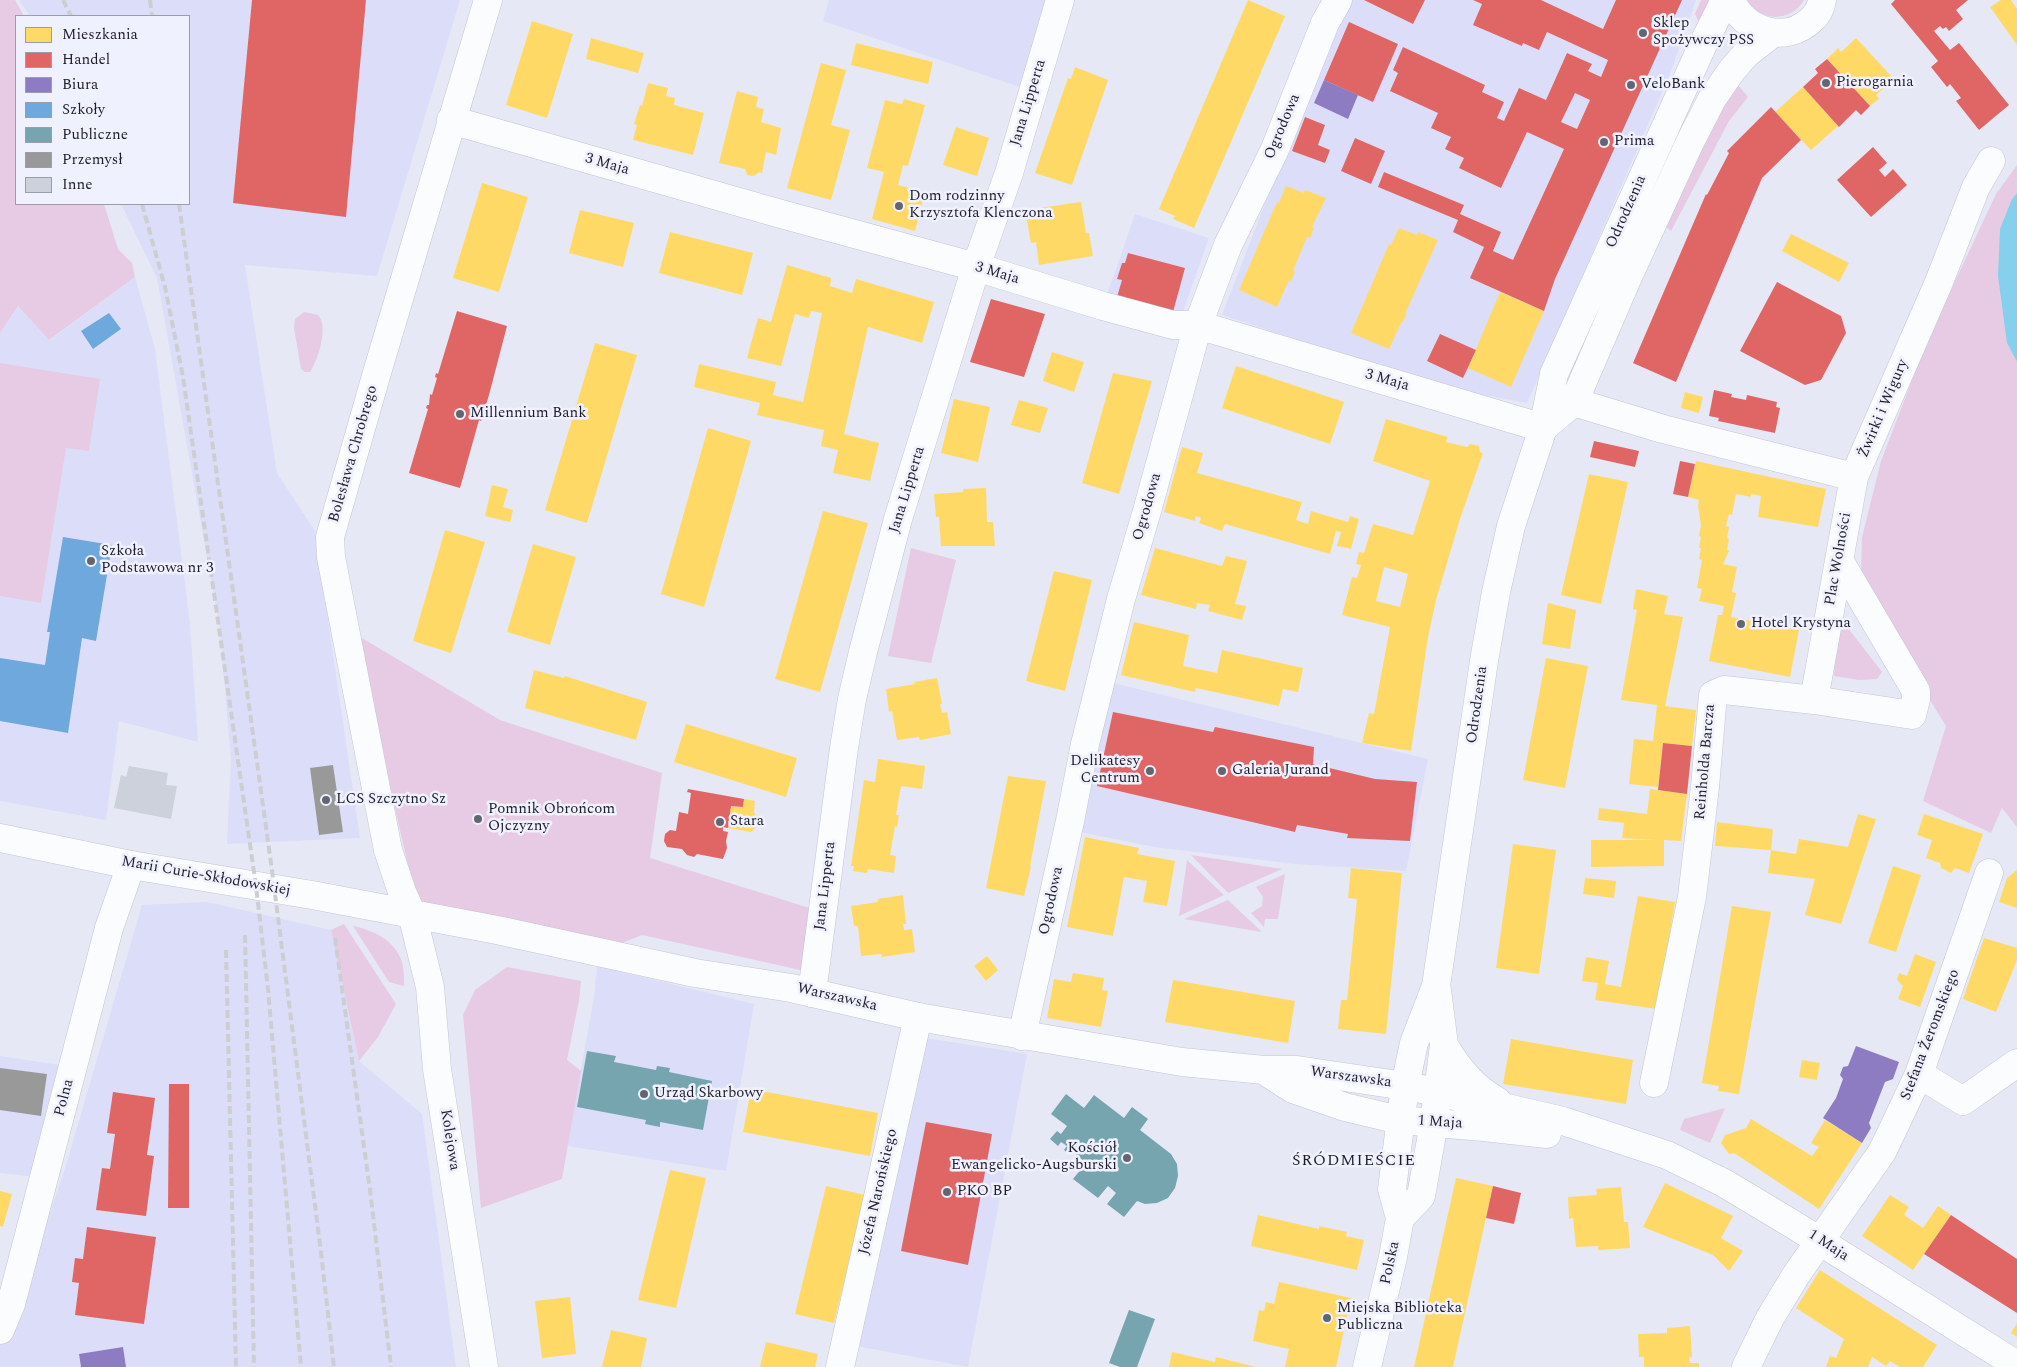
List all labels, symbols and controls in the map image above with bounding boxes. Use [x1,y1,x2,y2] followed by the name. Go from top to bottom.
[15,15,190,205] legend
[1653,15,1754,50] place label: Sklep Spożywczy PSS
[62,23,138,46] text: Mieszkania
[1637,27,1649,39] marker: Sklep Spożywczy PSS
[62,48,110,71] text: Handel
[1007,58,1051,148] street label: Jana Lipperta
[62,73,98,96] text: Biura
[1836,74,1914,92] place label: Pierogarnia
[1641,76,1705,94] place label: VeloBank
[1820,77,1832,89] marker: Pierogarnia
[1625,79,1637,91] marker: VeloBank
[1261,92,1305,162] street label: Ogrodowa
[62,98,105,121] text: Szkoły
[62,123,128,146] text: Publiczne
[1614,133,1654,151] place label: Prima
[1598,136,1610,148] marker: Prima
[62,148,123,171] text: Przemysł
[583,150,631,180] street label: 3 Maja
[62,173,93,196] text: Inne
[1603,173,1651,251] street label: Odrodzenia
[909,188,1053,223] place label: Dom rodzinny Krzysztofa Klenczona
[893,200,905,212] marker: Dom rodzinny Krzysztofa Klenczona
[973,259,1021,289] street label: 3 Maja
[1855,357,1913,461] street label: Żwirki i Wigury
[1363,366,1411,396] street label: 3 Maja
[326,383,382,525] street label: Bolesława Chrobrego
[470,405,587,423] place label: Millennium Bank
[454,408,466,420] marker: Millennium Bank
[886,445,930,535] street label: Jana Lipperta
[1130,471,1166,543] street label: Ogrodowa
[1822,511,1856,607] street label: Plac Wolności
[101,543,214,578] place label: Szkoła Podstawowa nr 3
[85,555,97,567] marker: Szkoła Podstawowa nr 3
[1751,615,1851,633] place label: Hotel Krystyna
[1735,618,1747,630] marker: Hotel Krystyna
[1464,665,1492,745] street label: Odrodzenia
[1692,703,1720,821] street label: Reinholda Barcza
[1070,753,1140,788] place label: Delikatesy Centrum
[1232,762,1329,780] place label: Galeria Jurand
[1144,765,1156,777] marker: Delikatesy Centrum
[1216,765,1228,777] marker: Galeria Jurand
[336,791,446,809] place label: LCS Szczytno Sz
[320,794,332,806] marker: LCS Szczytno Sz
[488,801,615,836] place label: Pomnik Obrońcom Ojczyzny
[472,813,484,825] marker: Pomnik Obrońcom Ojczyzny
[730,813,764,831] place label: Stara
[714,816,726,828] marker: Stara
[812,840,840,932] street label: Jana Lipperta
[120,853,292,901] street label: Marii Curie-Skłodowskiej
[1036,865,1068,937] street label: Ogrodowa
[1898,967,1964,1103] street label: Stefana Żeromskiego
[795,980,879,1016] street label: Warszawska
[1309,1063,1393,1093] street label: Warszawska
[51,1077,79,1119] street label: Polna
[654,1085,763,1103] place label: Urząd Skarbowy
[638,1088,650,1100] marker: Urząd Skarbowy
[435,1108,463,1172] street label: Kolejowa
[1417,1112,1463,1134] street label: 1 Maja
[856,1127,902,1257] street label: Józefa Narońskiego
[951,1140,1117,1175] place label: Kościół Ewangelicko-Augsburski
[1121,1152,1133,1164] marker: Kościół Ewangelicko-Augsburski
[1291,1152,1417,1172] district label: ŚRÓDMIEŚCIE
[957,1183,1012,1201] place label: PKO BP
[941,1186,953,1198] marker: PKO BP
[1804,1226,1852,1266] street label: 1 Maja
[1378,1240,1404,1286] street label: Polska
[1337,1300,1462,1335] place label: Miejska Biblioteka Publiczna
[1321,1312,1333,1324] marker: Miejska Biblioteka Publiczna

